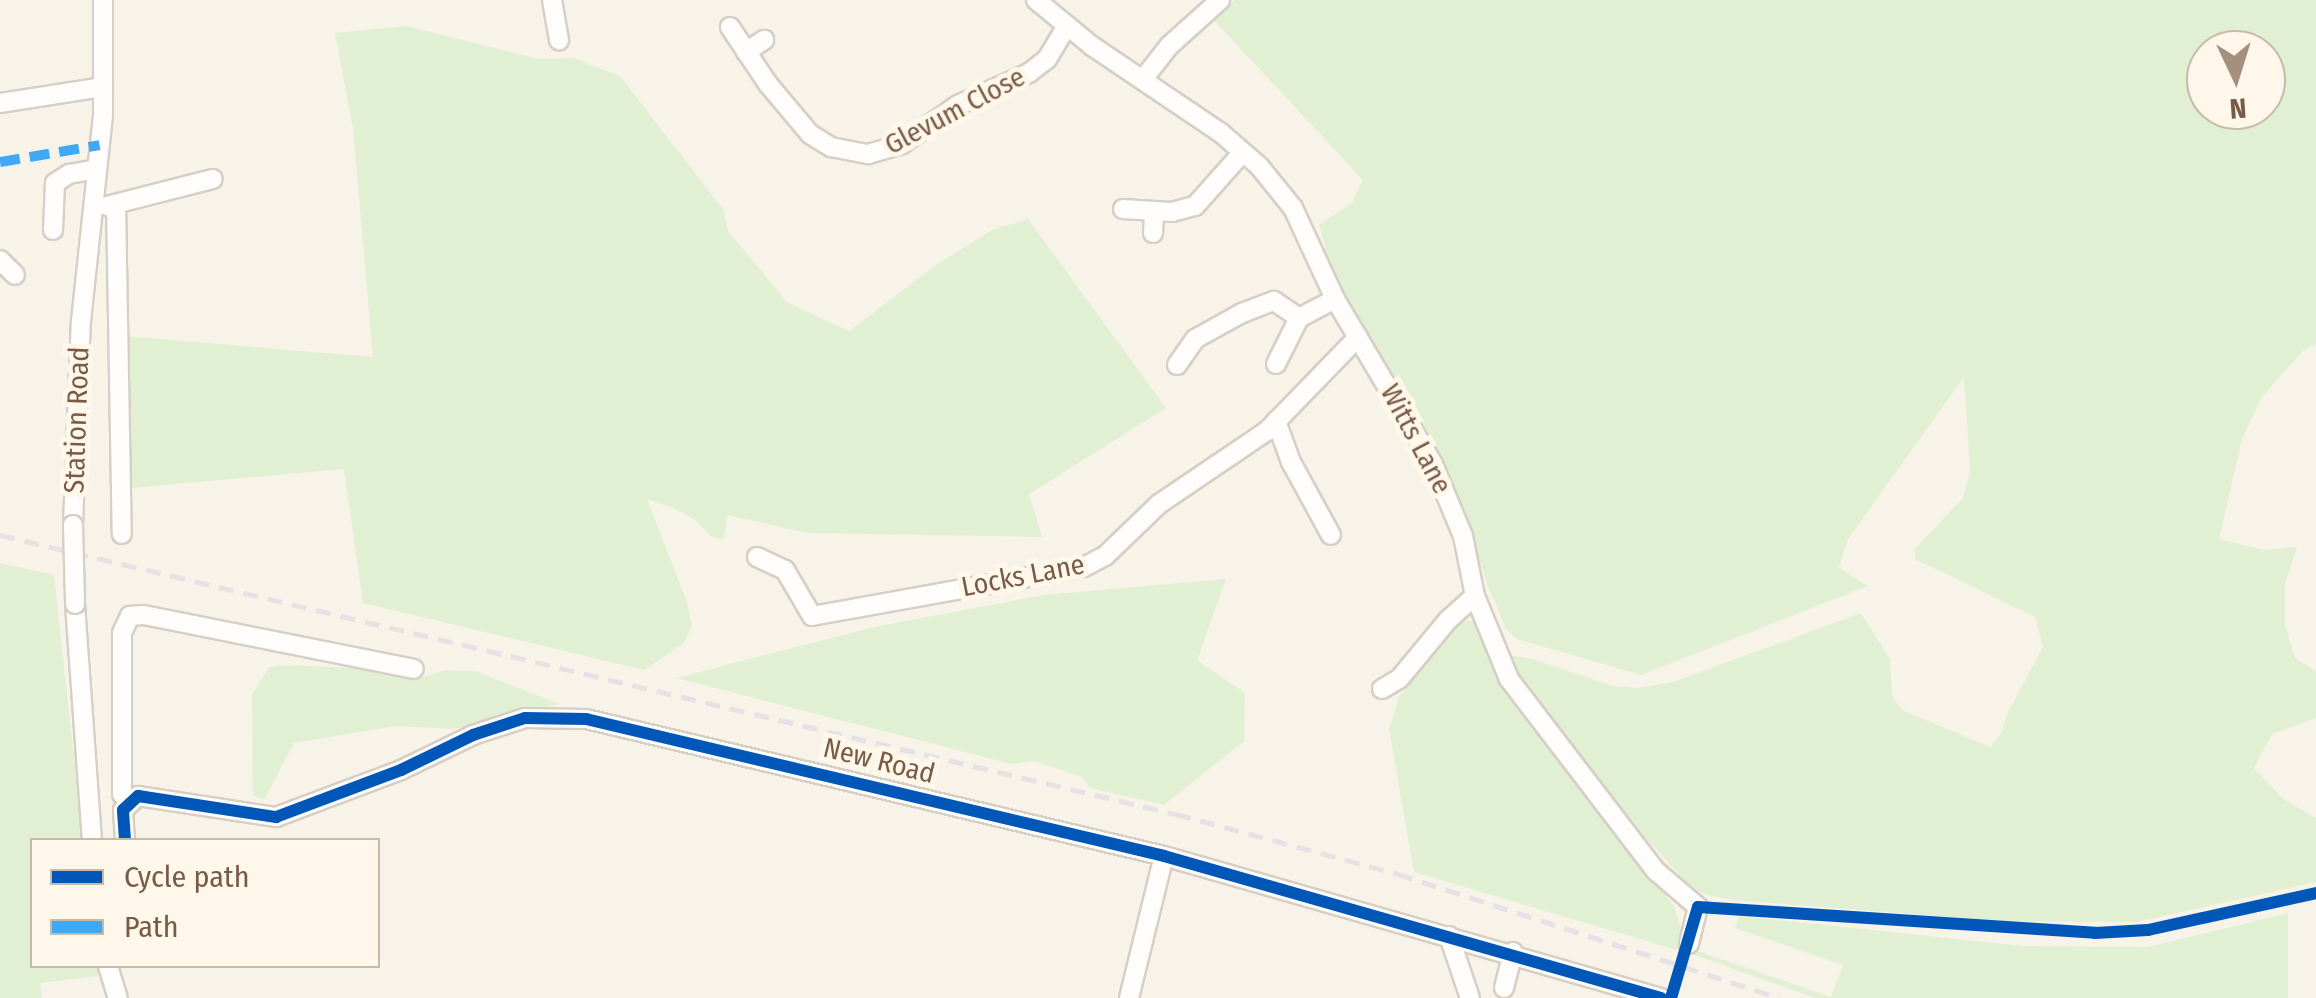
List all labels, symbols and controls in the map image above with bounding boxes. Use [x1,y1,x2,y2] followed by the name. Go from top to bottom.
[2186,30,2286,130] north arrow
[879,60,1031,162] street label: Glevum Close
[2228,91,2248,125] text: N
[58,346,96,494] street label: Station Road
[1373,378,1459,500] street label: Witts Lane
[959,548,1087,604] street label: Locks Lane
[820,731,938,791] street label: New Road
[30,838,380,968] legend
[124,859,250,895] text: Cycle path
[124,909,178,945] text: Path

